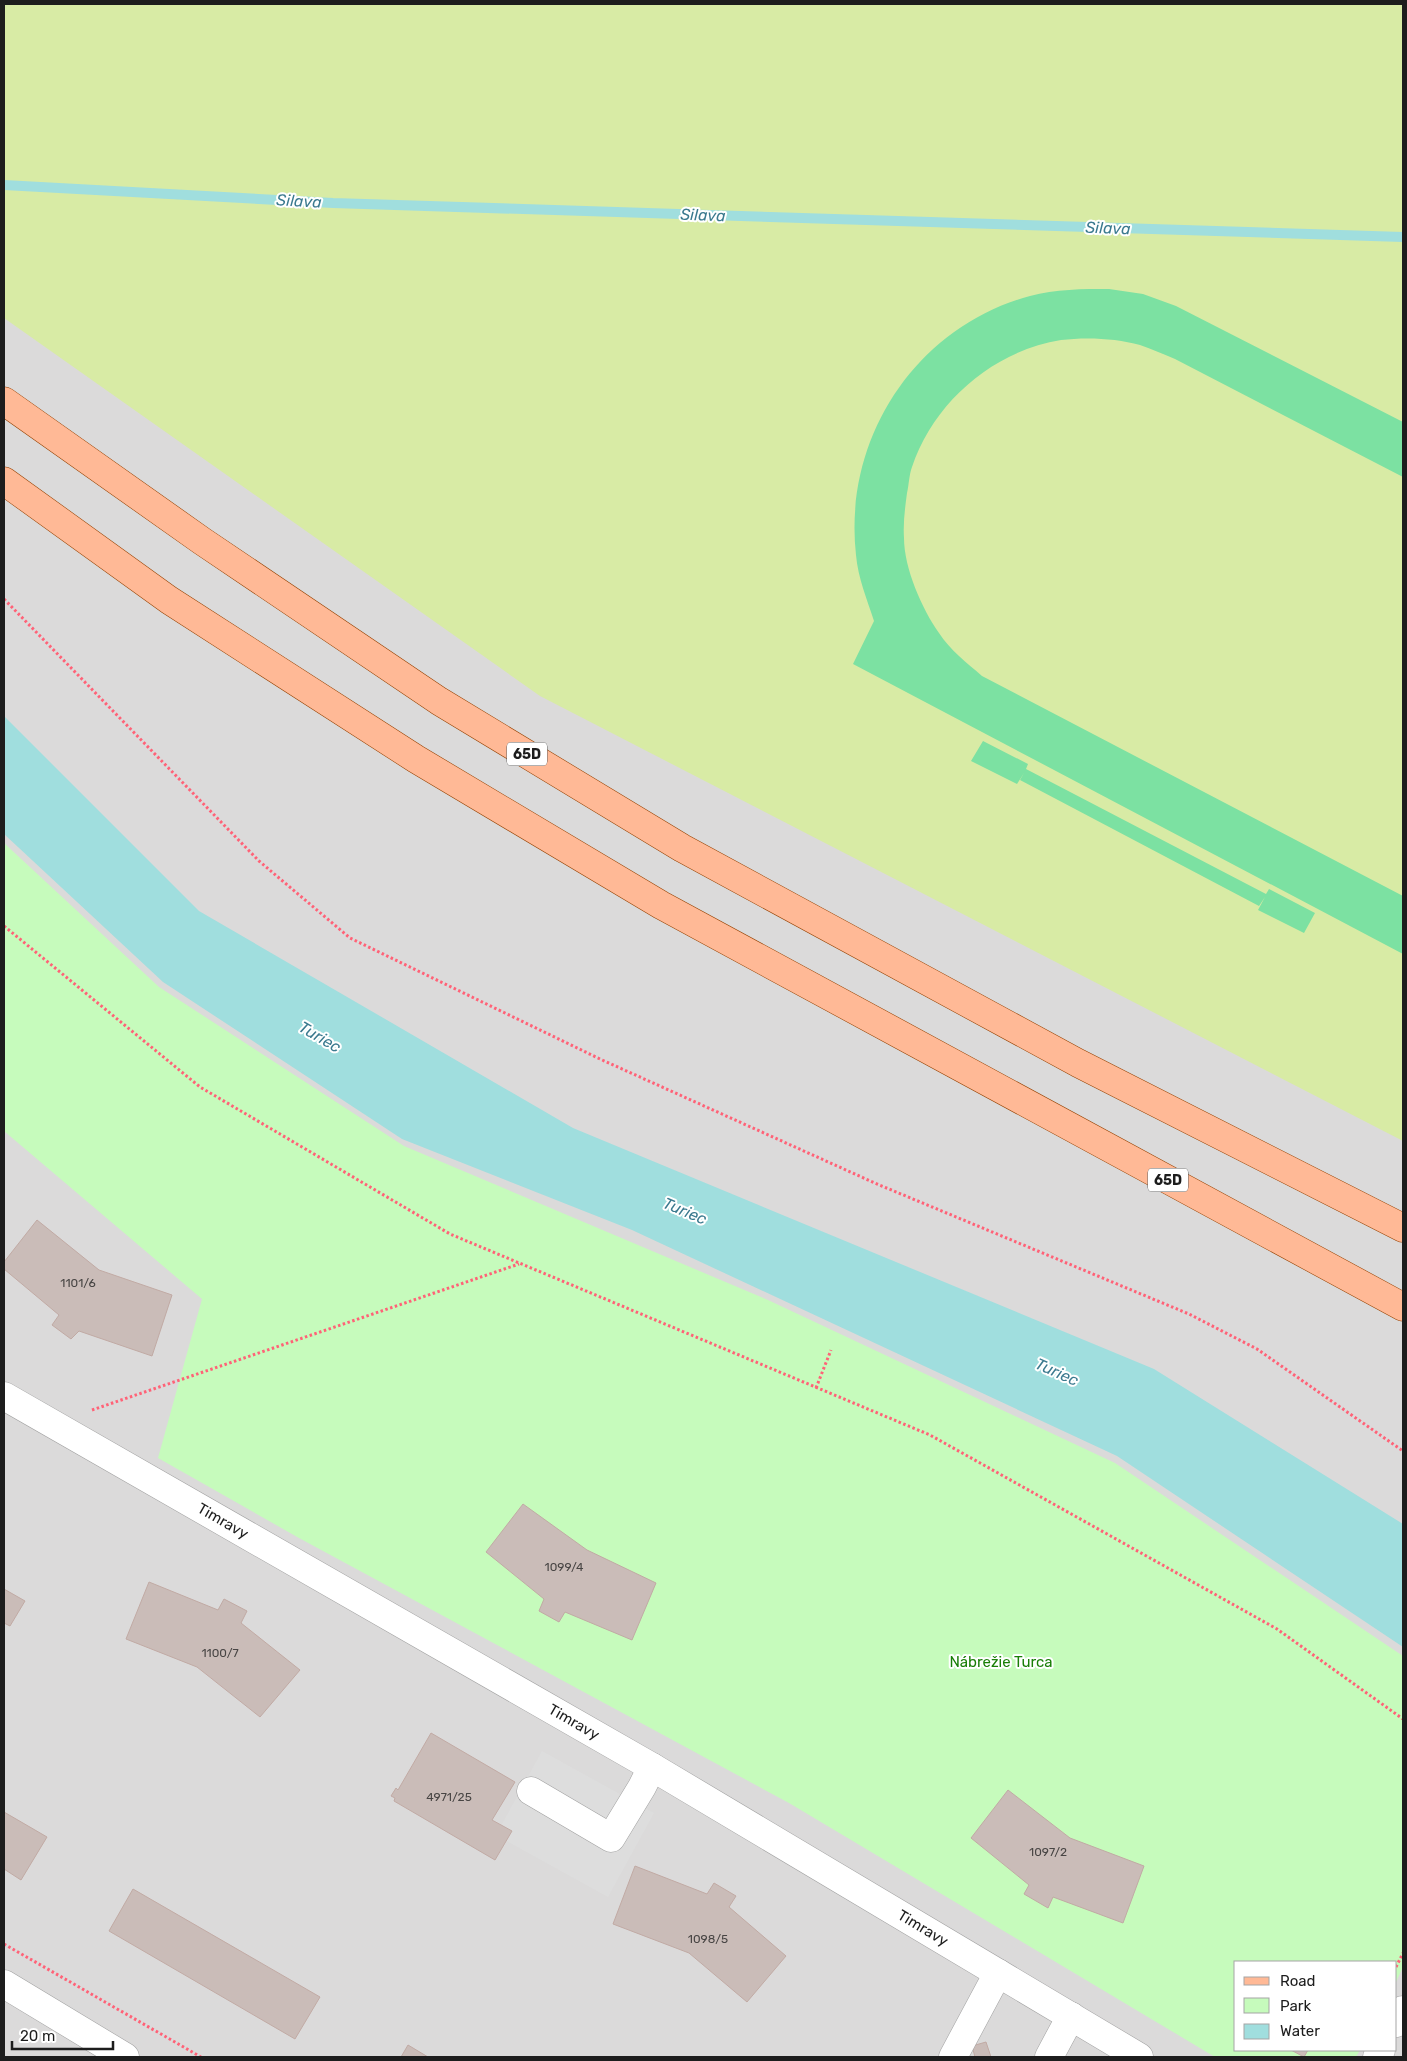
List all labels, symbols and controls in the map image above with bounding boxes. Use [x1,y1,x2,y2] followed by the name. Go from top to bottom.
[276,190,322,212] water label: Silava
[680,205,726,225] water label: Silava
[1085,218,1131,238] water label: Silava
[507,742,547,766] road number: 65D
[296,1017,345,1057] water label: Turiec
[1148,1168,1188,1192] road number: 65D
[660,1193,710,1229] water label: Turiec
[60,1276,96,1290] house number: 1101/6
[1032,1354,1082,1390] water label: Turiec
[194,1499,252,1543] street label: Timravy
[545,1560,584,1574] house number: 1099/4
[201,1646,239,1660] house number: 1100/7
[949,1653,1053,1671] park label: Nábrežie Turca
[545,1700,603,1744] street label: Timravy
[426,1790,472,1804] house number: 4971/25
[1029,1845,1067,1859] house number: 1097/2
[894,1906,952,1950] street label: Timravy
[688,1932,728,1946] house number: 1098/5
[1234,1961,1397,2051] legend
[1280,1972,1316,1990] text: Road
[1280,1997,1311,2015] text: Park
[12,2018,114,2050] scale bar
[1280,2022,1320,2040] text: Water
[20,2027,55,2045] text: 20 m

